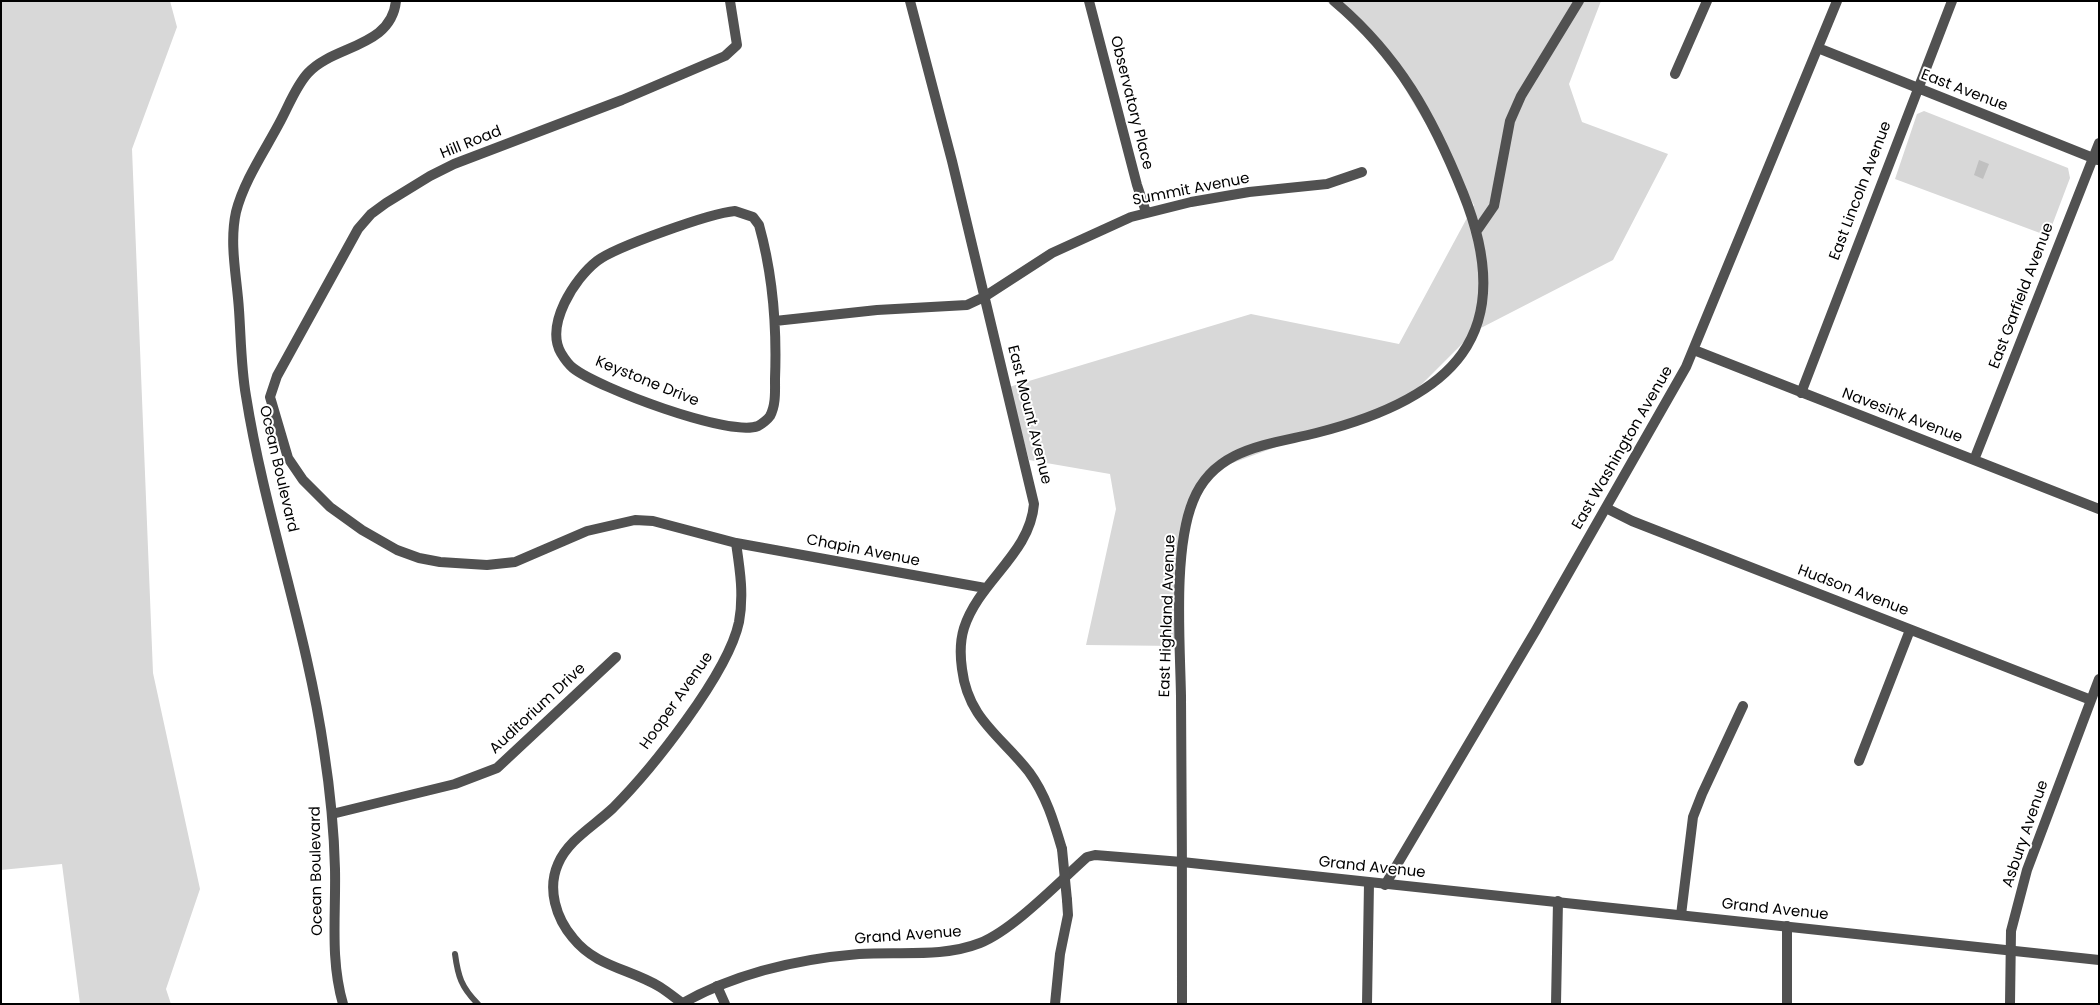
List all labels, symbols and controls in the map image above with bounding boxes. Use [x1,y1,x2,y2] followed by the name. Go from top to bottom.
[1106,34,1156,172] street label: Observatory Place
[1918,66,2010,116] street label: East Avenue
[1826,119,1896,263] street label: East Lincoln Avenue
[438,123,504,163] street label: Hill Road
[1131,170,1251,210] street label: Summit Avenue
[1986,221,2058,371] street label: East Garfield Avenue
[1003,344,1055,486] street label: East Mount Avenue
[593,353,701,411] street label: Keystone Drive
[1569,363,1677,533] street label: East Washington Avenue
[1839,385,1965,447] street label: Navesink Avenue
[255,404,301,534] street label: Ocean Boulevard
[805,531,921,571] street label: Chapin Avenue
[1156,534,1180,698] street label: East Highland Avenue
[1795,562,1911,620] street label: Hudson Avenue
[637,649,717,753] street label: Hooper Avenue
[486,660,590,758] street label: Auditorium Drive
[1999,778,2053,890] street label: Asbury Avenue
[307,806,327,936] street label: Ocean Boulevard
[1318,853,1426,883] street label: Grand Avenue
[1721,895,1829,925] street label: Grand Avenue
[854,923,962,949] street label: Grand Avenue

